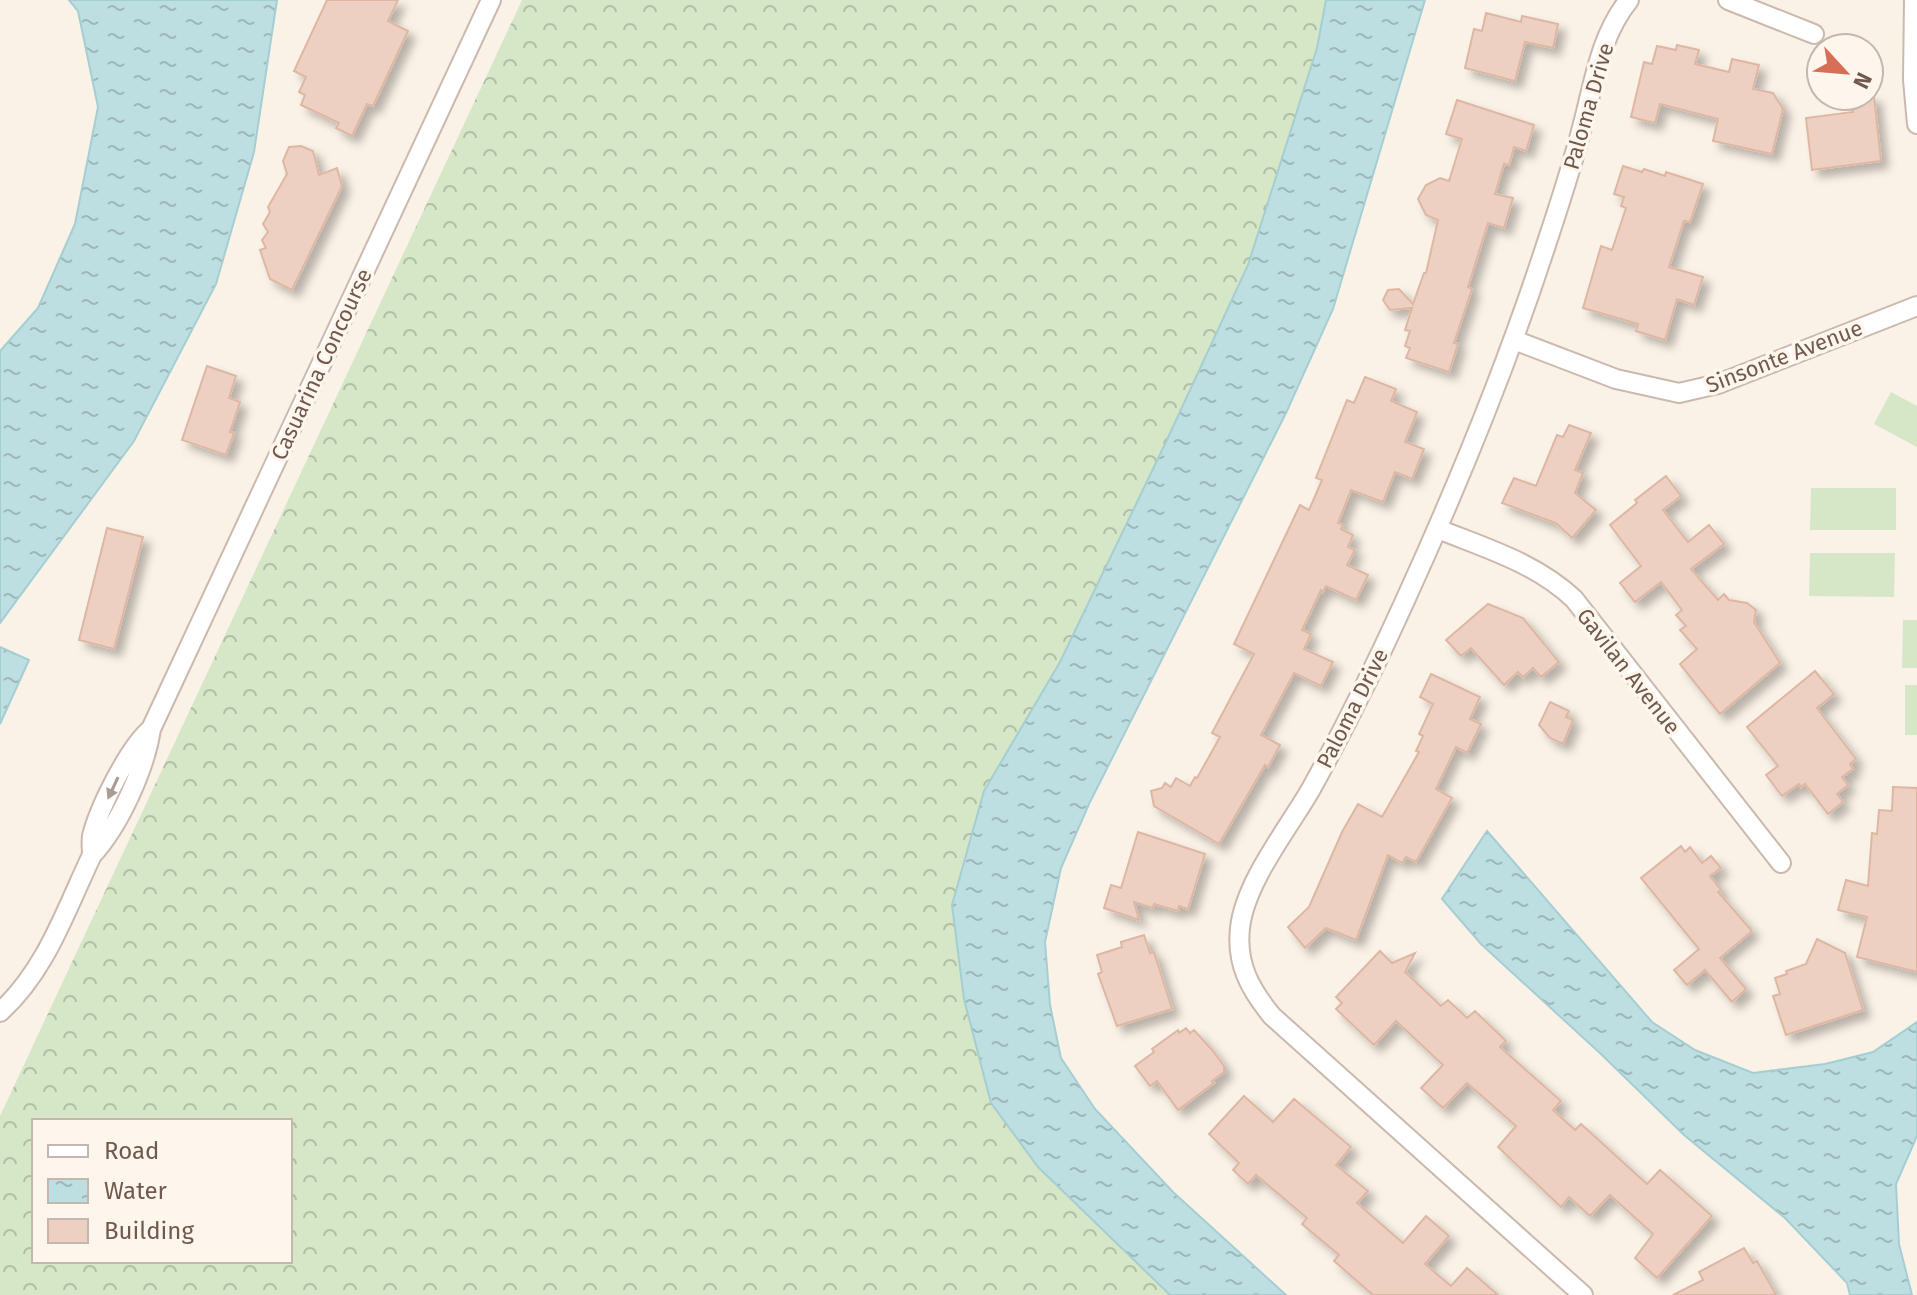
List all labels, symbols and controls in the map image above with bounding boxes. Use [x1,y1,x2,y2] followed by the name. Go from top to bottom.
[1805,32,1885,112] north arrow
[1557,40,1619,173] street label: Paloma Drive
[1847,68,1878,93] text: N
[265,264,378,464] street label: Casuarina Concourse
[1702,314,1866,399] street label: Sinsonte Avenue
[1571,603,1686,740] street label: Gavilan Avenue
[1311,644,1394,773] street label: Paloma Drive
[106,777,120,800] one-way arrow
[32,1119,292,1263] legend
[104,1137,159,1165] text: Road
[104,1177,168,1205] text: Water
[104,1217,194,1245] text: Building

